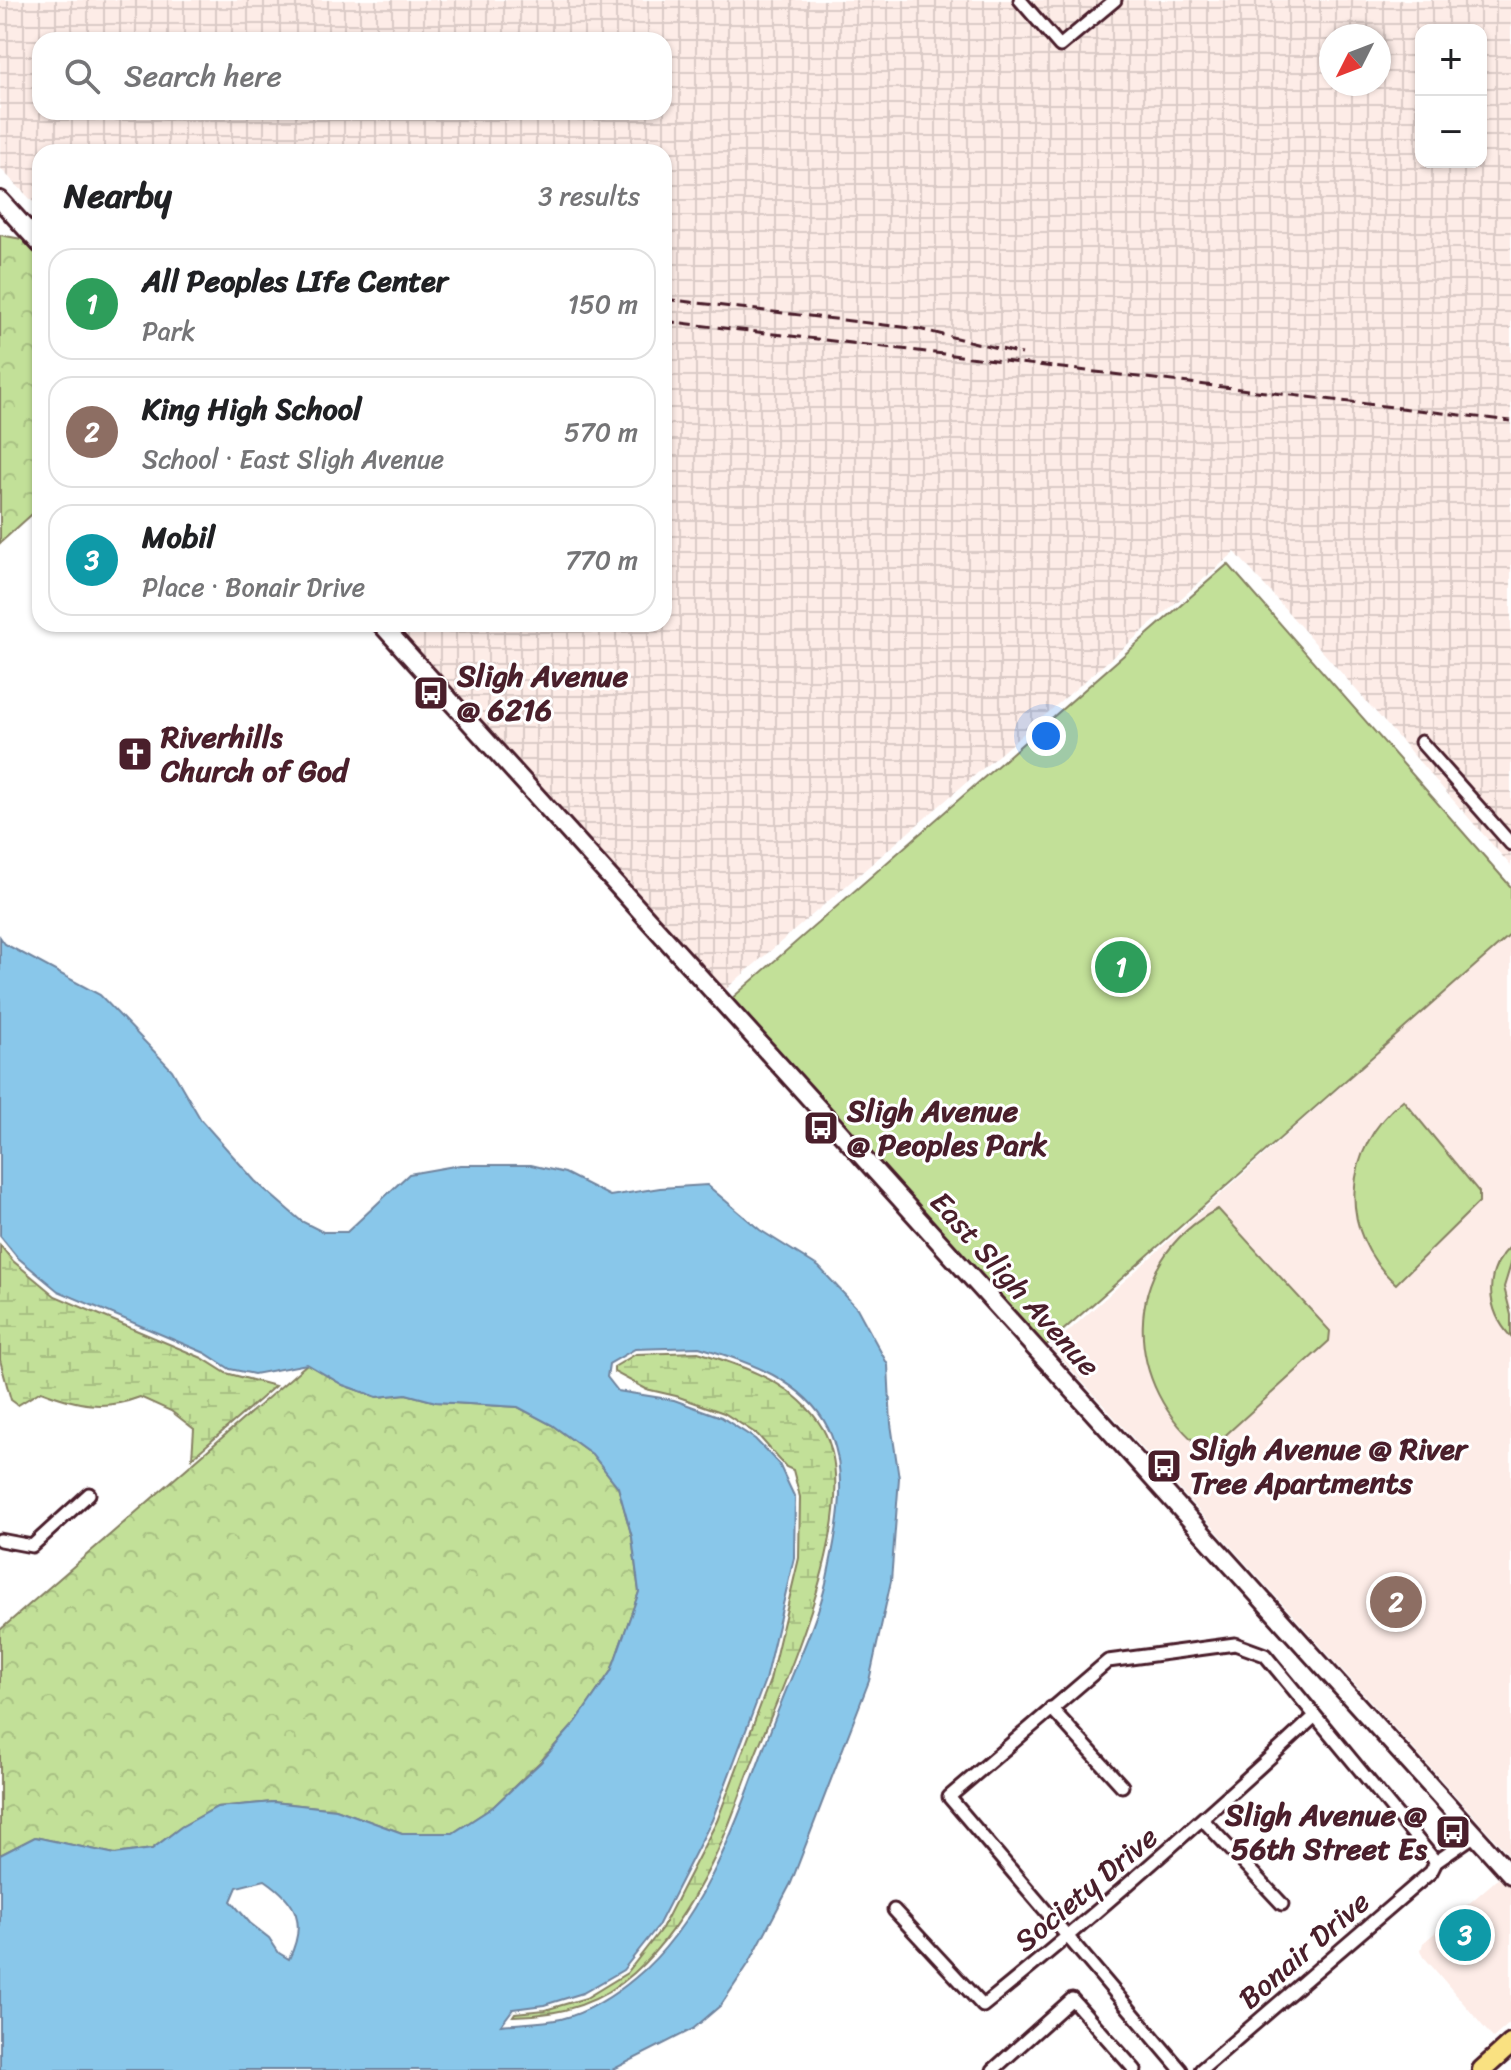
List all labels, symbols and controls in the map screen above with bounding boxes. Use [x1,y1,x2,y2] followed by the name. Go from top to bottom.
[1319,24,1391,96] north arrow
[1415,24,1487,168] map controls
[1415,24,1487,96] button: +
[32,32,672,120] search box
[124,49,282,103] text: Search here
[60,54,104,98] icon: search
[1415,96,1487,168] button: −
[64,166,172,226] text: Nearby
[538,173,640,219] text: 3 results
[142,254,448,308] text: All Peoples LIfe Center
[86,281,98,327] text: 1
[568,281,638,327] text: 150 m
[142,308,195,354] text: Park
[142,382,362,436] text: King High School
[84,409,100,455] text: 2
[564,409,638,455] text: 570 m
[142,436,444,482] text: School · East Sligh Avenue
[142,510,215,564] text: Mobil
[85,537,99,583] text: 3
[565,537,638,583] text: 770 m
[142,564,365,610] text: Place · Bonair Drive
[456,649,629,737] place label: Sligh Avenue @ 6216
[412,674,450,712] bus stop icon: Sligh Avenue @ 6216
[160,710,350,798] place label: Riverhills Church of God
[1026,716,1066,756] your location
[116,735,154,773] church icon: Riverhills Church of God
[1095,937,1147,997] pin: 1
[846,1084,1048,1172] place label: Sligh Avenue @ Peoples Park
[802,1109,840,1147] bus stop icon: Sligh Avenue @ Peoples Park
[916,1178,1114,1390] street label: East Sligh Avenue
[1189,1422,1470,1510] place label: Sligh Avenue @ River Tree Apartments
[1145,1447,1183,1485] bus stop icon: Sligh Avenue @ River Tree Apartments
[1370,1572,1422,1632] pin: 2
[1224,1788,1428,1876] place label: Sligh Avenue @ 56th Street Es
[1001,1812,1171,1966] street label: Society Drive
[1434,1813,1472,1851] bus stop icon: Sligh Avenue @ 56th Street Es
[1225,1877,1383,2023] street label: Bonair Drive
[1439,1905,1491,1965] pin: 3

